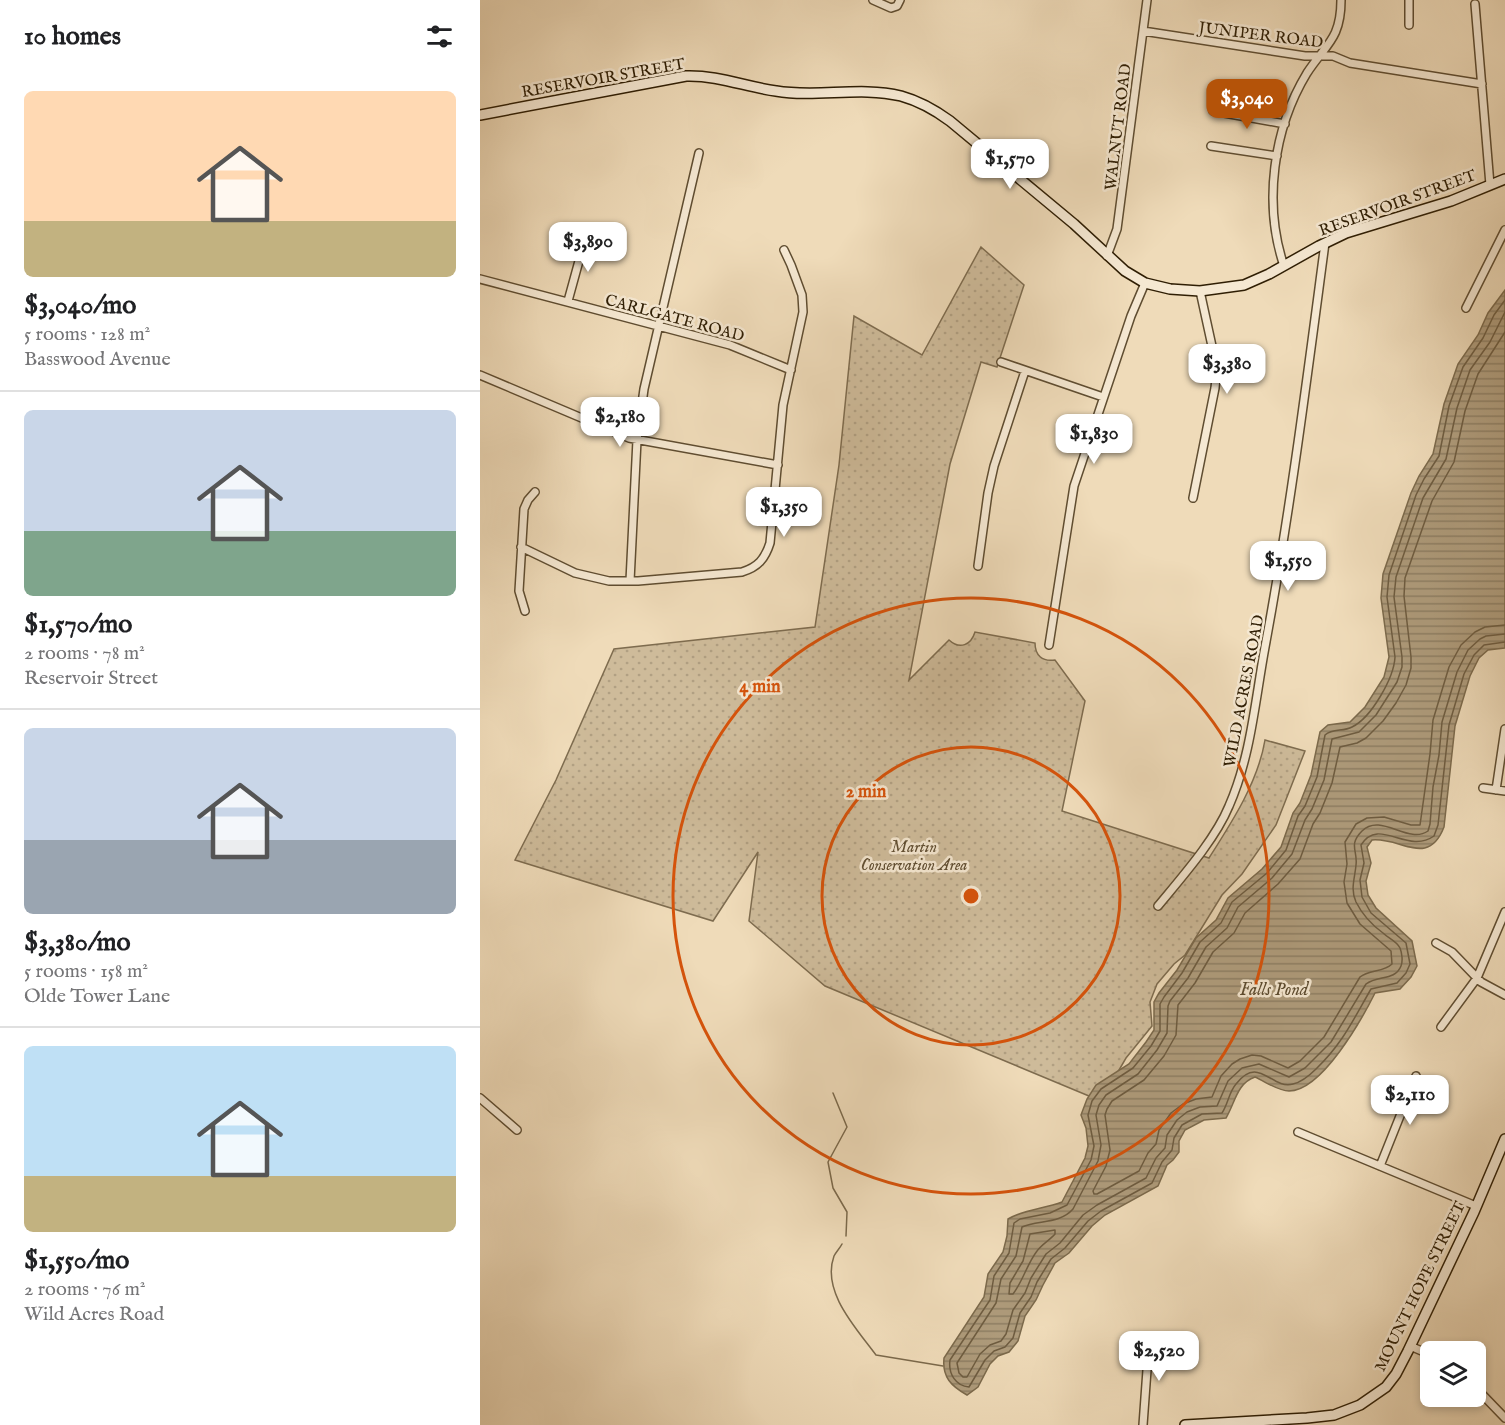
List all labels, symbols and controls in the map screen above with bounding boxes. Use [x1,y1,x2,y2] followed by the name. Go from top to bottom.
[1195,18,1324,54] street label: JUNIPER ROAD
[24,20,121,53] text: 10 homes
[423,20,456,53] icon: filters
[520,55,687,103] street label: RESERVOIR STREET
[1101,62,1137,192] street label: WALNUT ROAD
[1198,79,1296,130] pin: $3,040
[1220,86,1274,111] text: $3,040
[186,130,294,238] icon: home
[961,139,1059,190] pin: $1,570
[985,146,1035,171] text: $1,570
[1316,166,1479,242] street label: RESERVOIR STREET
[539,222,637,273] pin: $3,890
[563,229,613,254] text: $3,890
[24,289,136,322] text: $3,040/mo
[603,291,746,347] street label: CARLGATE ROAD
[24,322,150,347] text: 5 rooms · 128 m²
[1178,344,1276,395] pin: $3,380
[24,347,171,372] text: Basswood Avenue
[1202,351,1252,376] text: $3,380
[571,397,669,448] pin: $2,180
[595,404,645,429] text: $2,180
[1045,414,1143,465] pin: $1,830
[1070,421,1118,446] text: $1,830
[186,449,294,557] icon: home
[735,487,833,538] pin: $1,350
[760,494,808,519] text: $1,350
[1239,541,1337,592] pin: $1,550
[1264,548,1312,573] text: $1,550
[24,608,132,641] text: $1,570/mo
[1220,613,1270,769] street label: WILD ACRES ROAD
[24,641,145,666] text: 2 rooms · 78 m²
[24,666,158,691] text: Reservoir Street
[739,676,781,699] text: 4 min
[186,767,294,875] icon: home
[846,781,887,804] text: 2 min
[861,838,967,876] park label: Martin Conservation Area
[961,886,981,906] centre of rings
[24,926,131,959] text: $3,380/mo
[24,959,148,984] text: 5 rooms · 158 m²
[1240,979,1310,1002] water label: Falls Pond
[24,984,170,1009] text: Olde Tower Lane
[1361,1075,1459,1126] pin: $2,110
[1385,1082,1435,1107] text: $2,110
[186,1085,294,1193] icon: home
[1371,1198,1471,1375] street label: MOUNT HOPE STREET
[24,1244,129,1277] text: $1,550/mo
[24,1277,145,1302] text: 2 rooms · 76 m²
[24,1302,164,1327] text: Wild Acres Road
[1110,1331,1208,1382] pin: $2,520
[1133,1338,1185,1363] text: $2,520
[1420,1341,1486,1407] map controls
[1420,1341,1486,1407] button: layers

